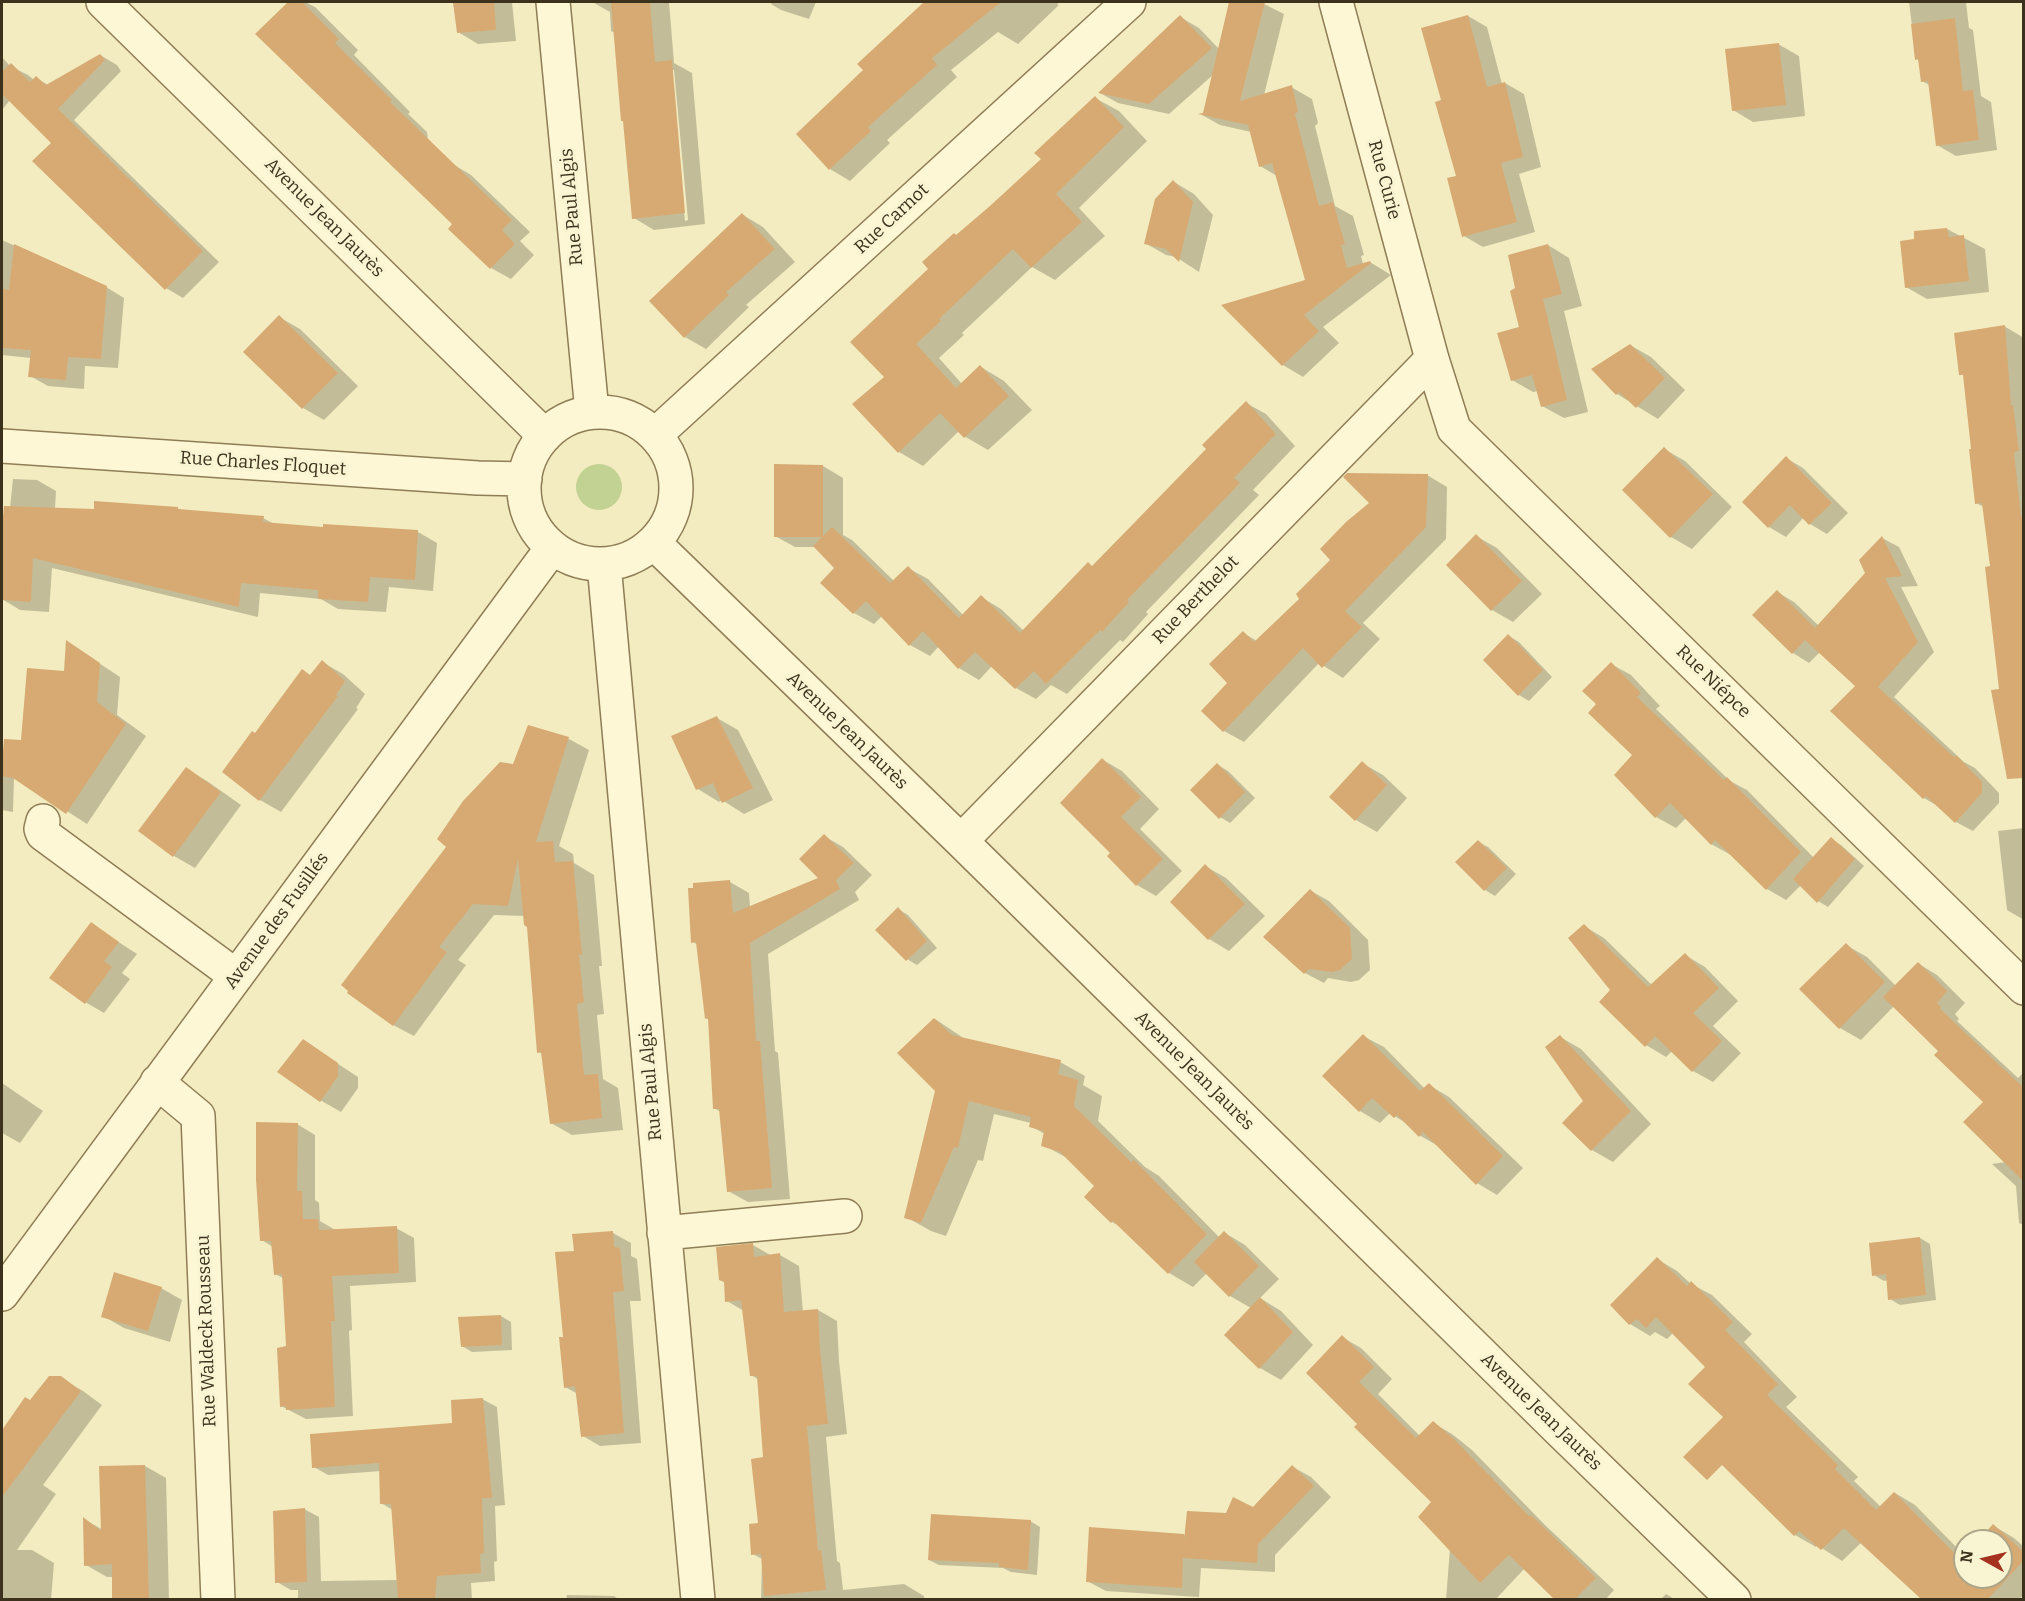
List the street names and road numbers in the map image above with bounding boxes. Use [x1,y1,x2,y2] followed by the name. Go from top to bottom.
[1363,138,1405,222] street label: Rue Curie
[556,147,588,267] street label: Rue Paul Algis
[260,154,388,282] street label: Avenue Jean Jaurès
[851,179,933,259] street label: Rue Carnot
[179,447,347,481] street label: Rue Charles Floquet
[1148,551,1244,649] street label: Rue Berthelot
[1671,641,1755,723] street label: Rue Niépce
[782,668,912,794] street label: Avenue Jean Jaurès
[220,849,334,993] street label: Avenue des Fusillés
[1130,1007,1258,1135] street label: Avenue Jean Jaurès
[635,1022,667,1142] street label: Rue Paul Algis
[193,1235,221,1427] street label: Rue Waldeck Rousseau
[1476,1349,1606,1475] street label: Avenue Jean Jaurès

